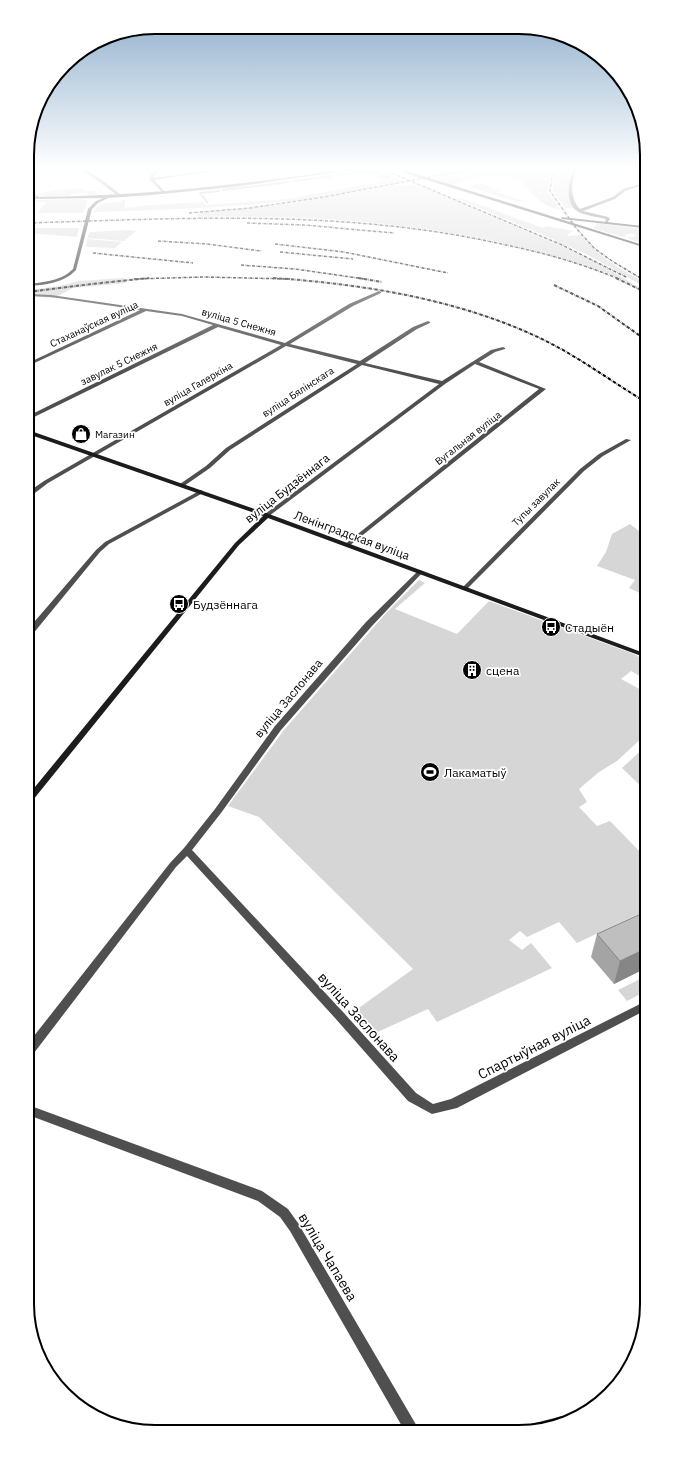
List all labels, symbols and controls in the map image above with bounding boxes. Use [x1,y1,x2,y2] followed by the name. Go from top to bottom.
[48,298,141,350] street label: Стаханаўская вуліца
[200,305,278,339] street label: вуліца 5 Снежня
[78,340,160,388] street label: завулак 5 Снежня
[161,359,236,409] street label: вуліца Галеркіна
[260,364,337,420] street label: вуліца Бялінскага
[432,408,504,468] street label: Вугальная вуліца
[70,423,92,445] shop icon: Магазин
[95,428,135,441] place label: Магазин
[242,450,333,526] street label: вуліца Будзённага
[509,475,563,529] street label: Тупы завулак
[292,507,412,563] street label: Ленінградская вуліца
[168,593,190,615] bus stop icon: Будзённага
[193,597,259,612] place label: Будзённага
[540,616,562,638] bus stop icon: Стадыён
[565,620,614,635] place label: Стадыён
[251,655,326,740] street label: вуліца Заслонава
[461,659,483,681] building icon: сцена
[486,663,520,678] place label: сцена
[419,761,441,783] sports icon: Лакаматыў
[444,765,506,780] place label: Лакаматыў
[314,968,404,1066] street label: вуліца Заслонава
[475,1011,594,1083] street label: Спартыўная вуліца
[295,1210,362,1305] street label: вуліца Чапаева

